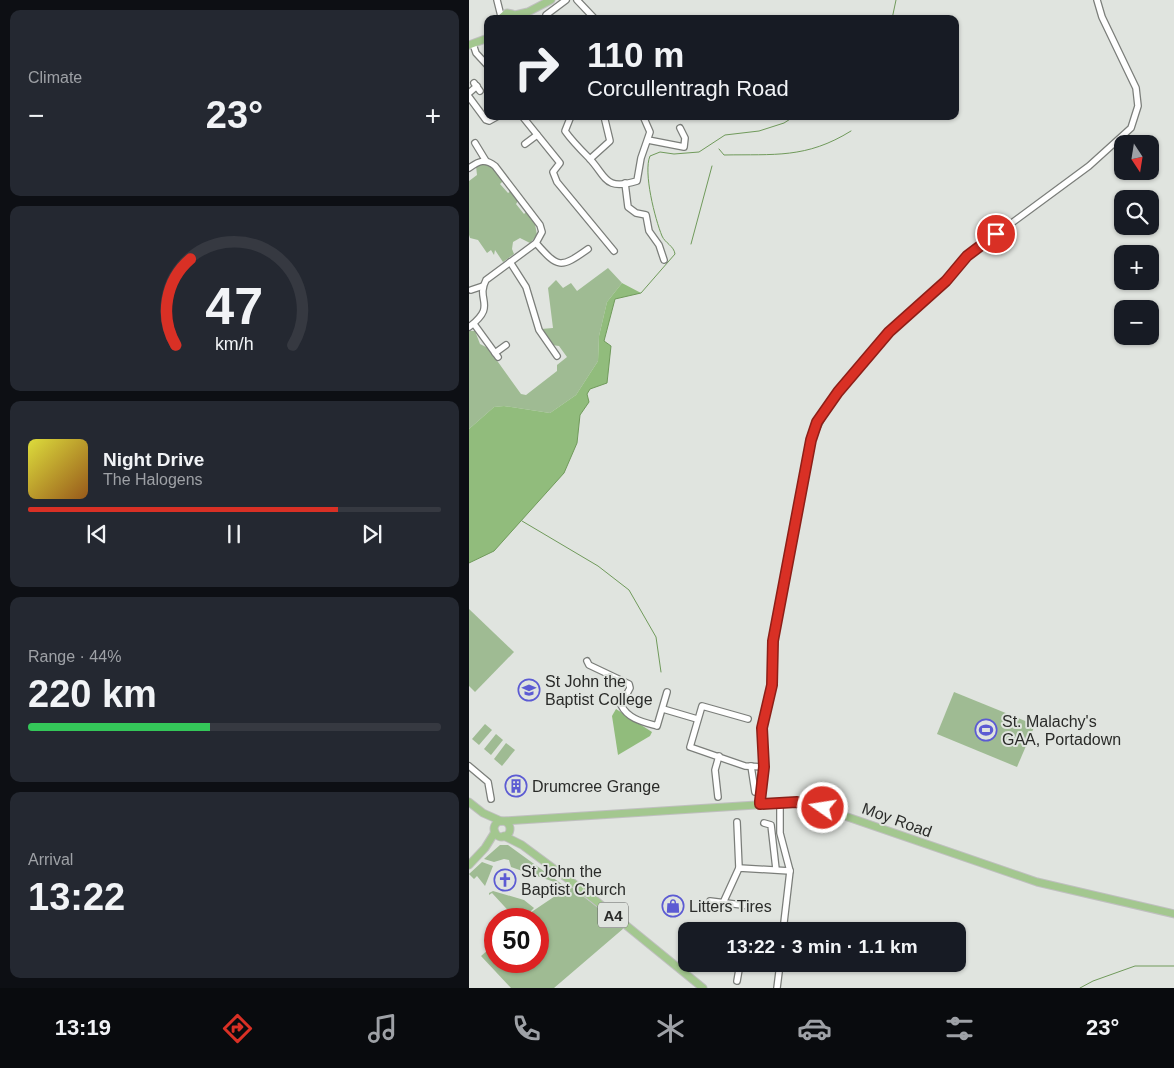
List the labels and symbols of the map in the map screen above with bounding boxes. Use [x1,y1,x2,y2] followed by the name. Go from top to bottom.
[1114,135,1159,180] north arrow
[975,213,1017,255] pin
[545,673,653,708] place label: St John the Baptist College
[517,678,541,702] school or university icon: St John the Baptist College
[1002,713,1121,748] place label: St. Malachy's GAA, Portadown
[974,718,998,742] sports icon: St. Malachy's GAA, Portadown
[504,774,528,798] building icon: Drumcree Grange
[532,778,660,795] place label: Drumcree Grange
[796,781,848,833] position arrow
[860,800,934,840] street label: Moy Road
[521,863,626,898] place label: St John the Baptist Church
[493,868,517,892] church icon: St John the Baptist Church
[661,894,685,918] shop icon: Litters Tires
[689,898,772,915] place label: Litters Tires
[598,902,628,928] road number: A4
[484,908,549,973] speed limit sign: 50

